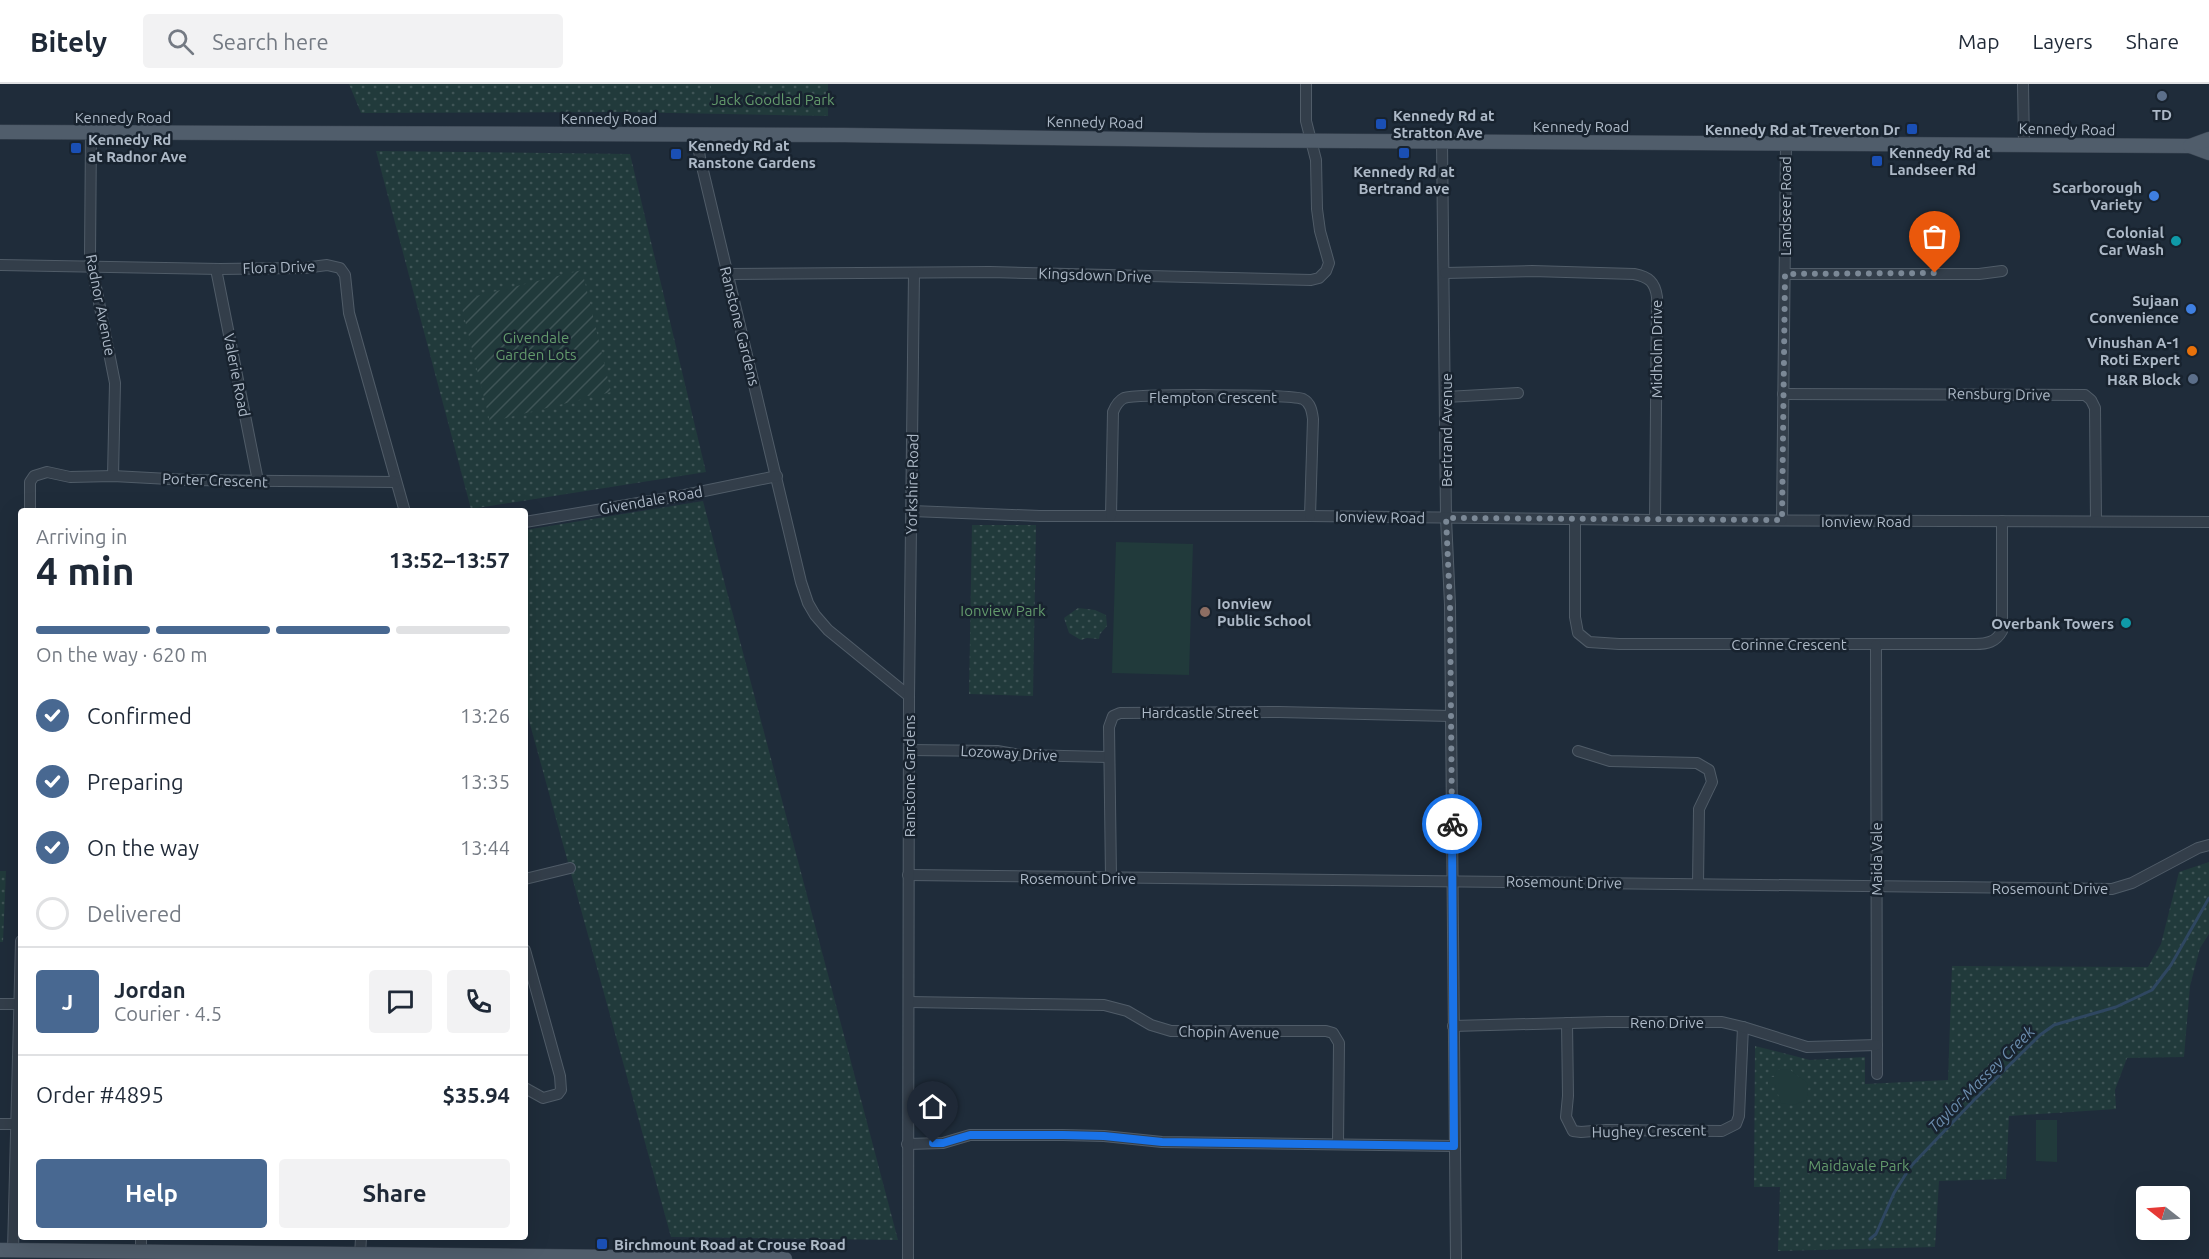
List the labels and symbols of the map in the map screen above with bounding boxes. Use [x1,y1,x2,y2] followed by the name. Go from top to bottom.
[2155,89,2169,103] marker: TD
[711,91,835,108] park label: Jack Goodlad Park
[2152,106,2172,123] place label: TD
[1393,107,1495,141] place label: Kennedy Rd at Stratton Ave
[75,109,171,126] street label: Kennedy Road
[561,110,657,127] street label: Kennedy Road
[1047,113,1143,131] street label: Kennedy Road
[1374,117,1388,131] marker: Kennedy Rd at Stratton Ave
[1533,118,1629,135] street label: Kennedy Road
[2019,120,2115,138] street label: Kennedy Road
[1705,121,1901,138] place label: Kennedy Rd at Treverton Dr
[1905,122,1919,136] marker: Kennedy Rd at Treverton Dr
[88,131,187,165] place label: Kennedy Rd at Radnor Ave
[688,137,816,171] place label: Kennedy Rd at Ranstone Gardens
[69,141,83,155] marker: Kennedy Rd at Radnor Ave
[1889,144,1991,178] place label: Kennedy Rd at Landseer Rd
[1397,146,1411,160] marker: Kennedy Rd at Bertrand ave
[669,147,683,161] marker: Kennedy Rd at Ranstone Gardens
[1870,154,1884,168] marker: Kennedy Rd at Landseer Rd
[1777,156,1794,256] street label: Landseer Road
[1353,163,1455,197] place label: Kennedy Rd at Bertrand ave
[2053,179,2142,213] place label: Scarborough Variety
[2147,189,2161,203] marker: Scarborough Variety
[1909,211,1960,273] pin
[2099,224,2164,258] place label: Colonial Car Wash
[2169,234,2183,248] marker: Colonial Car Wash
[83,253,119,357] street label: Radnor Avenue
[242,257,316,277] street label: Flora Drive
[717,265,763,387] street label: Ranstone Gardens
[1038,265,1152,285] street label: Kingsdown Drive
[2089,292,2179,326] place label: Sujaan Convenience
[1648,300,1665,398] street label: Midholm Drive
[2184,302,2198,316] marker: Sujaan Convenience
[495,329,577,363] park label: Givendale Garden Lots
[221,332,253,418] street label: Valerie Road
[2087,334,2181,368] place label: Vinushan A-1 Roti Expert
[2185,344,2199,358] marker: Vinushan A-1 Roti Expert
[2107,371,2182,388] place label: H&R Block
[2186,372,2200,386] marker: H&R Block
[1438,373,1455,487] street label: Bertrand Avenue
[1947,385,2051,403] street label: Rensburg Drive
[1149,389,1277,406] street label: Flempton Crescent
[903,433,921,535] street label: Yorkshire Road
[162,470,268,490] street label: Porter Crescent
[598,483,704,517] street label: Givendale Road
[1335,508,1425,526] street label: Ionview Road
[1821,513,1911,530] street label: Ionview Road
[1217,595,1312,629] place label: Ionview Public School
[960,602,1046,619] park label: Ionview Park
[1198,605,1212,619] marker: Ionview Public School
[1991,615,2114,632] place label: Overbank Towers
[2119,616,2133,630] marker: Overbank Towers
[1731,636,1847,653] street label: Corinne Crescent
[1141,704,1259,721] street label: Hardcastle Street
[901,715,918,837] street label: Ranstone Gardens
[960,742,1058,764] street label: Lozoway Drive
[1422,794,1482,854] courier
[1868,822,1885,896] street label: Maida Vale
[1020,870,1136,887] street label: Rosemount Drive
[1506,872,1622,892] street label: Rosemount Drive
[1992,880,2108,897] street label: Rosemount Drive
[1630,1014,1704,1031] street label: Reno Drive
[1924,1022,2038,1136] water label: Taylor-Massey Creek
[1178,1023,1280,1041] street label: Chopin Avenue
[907,1081,958,1143] pin
[1592,1122,1706,1140] street label: Hughey Crescent
[1808,1157,1910,1174] park label: Maidavale Park
[2136,1186,2190,1240] north arrow
[614,1236,846,1253] place label: Birchmount Road at Crouse Road
[595,1237,609,1251] marker: Birchmount Road at Crouse Road

